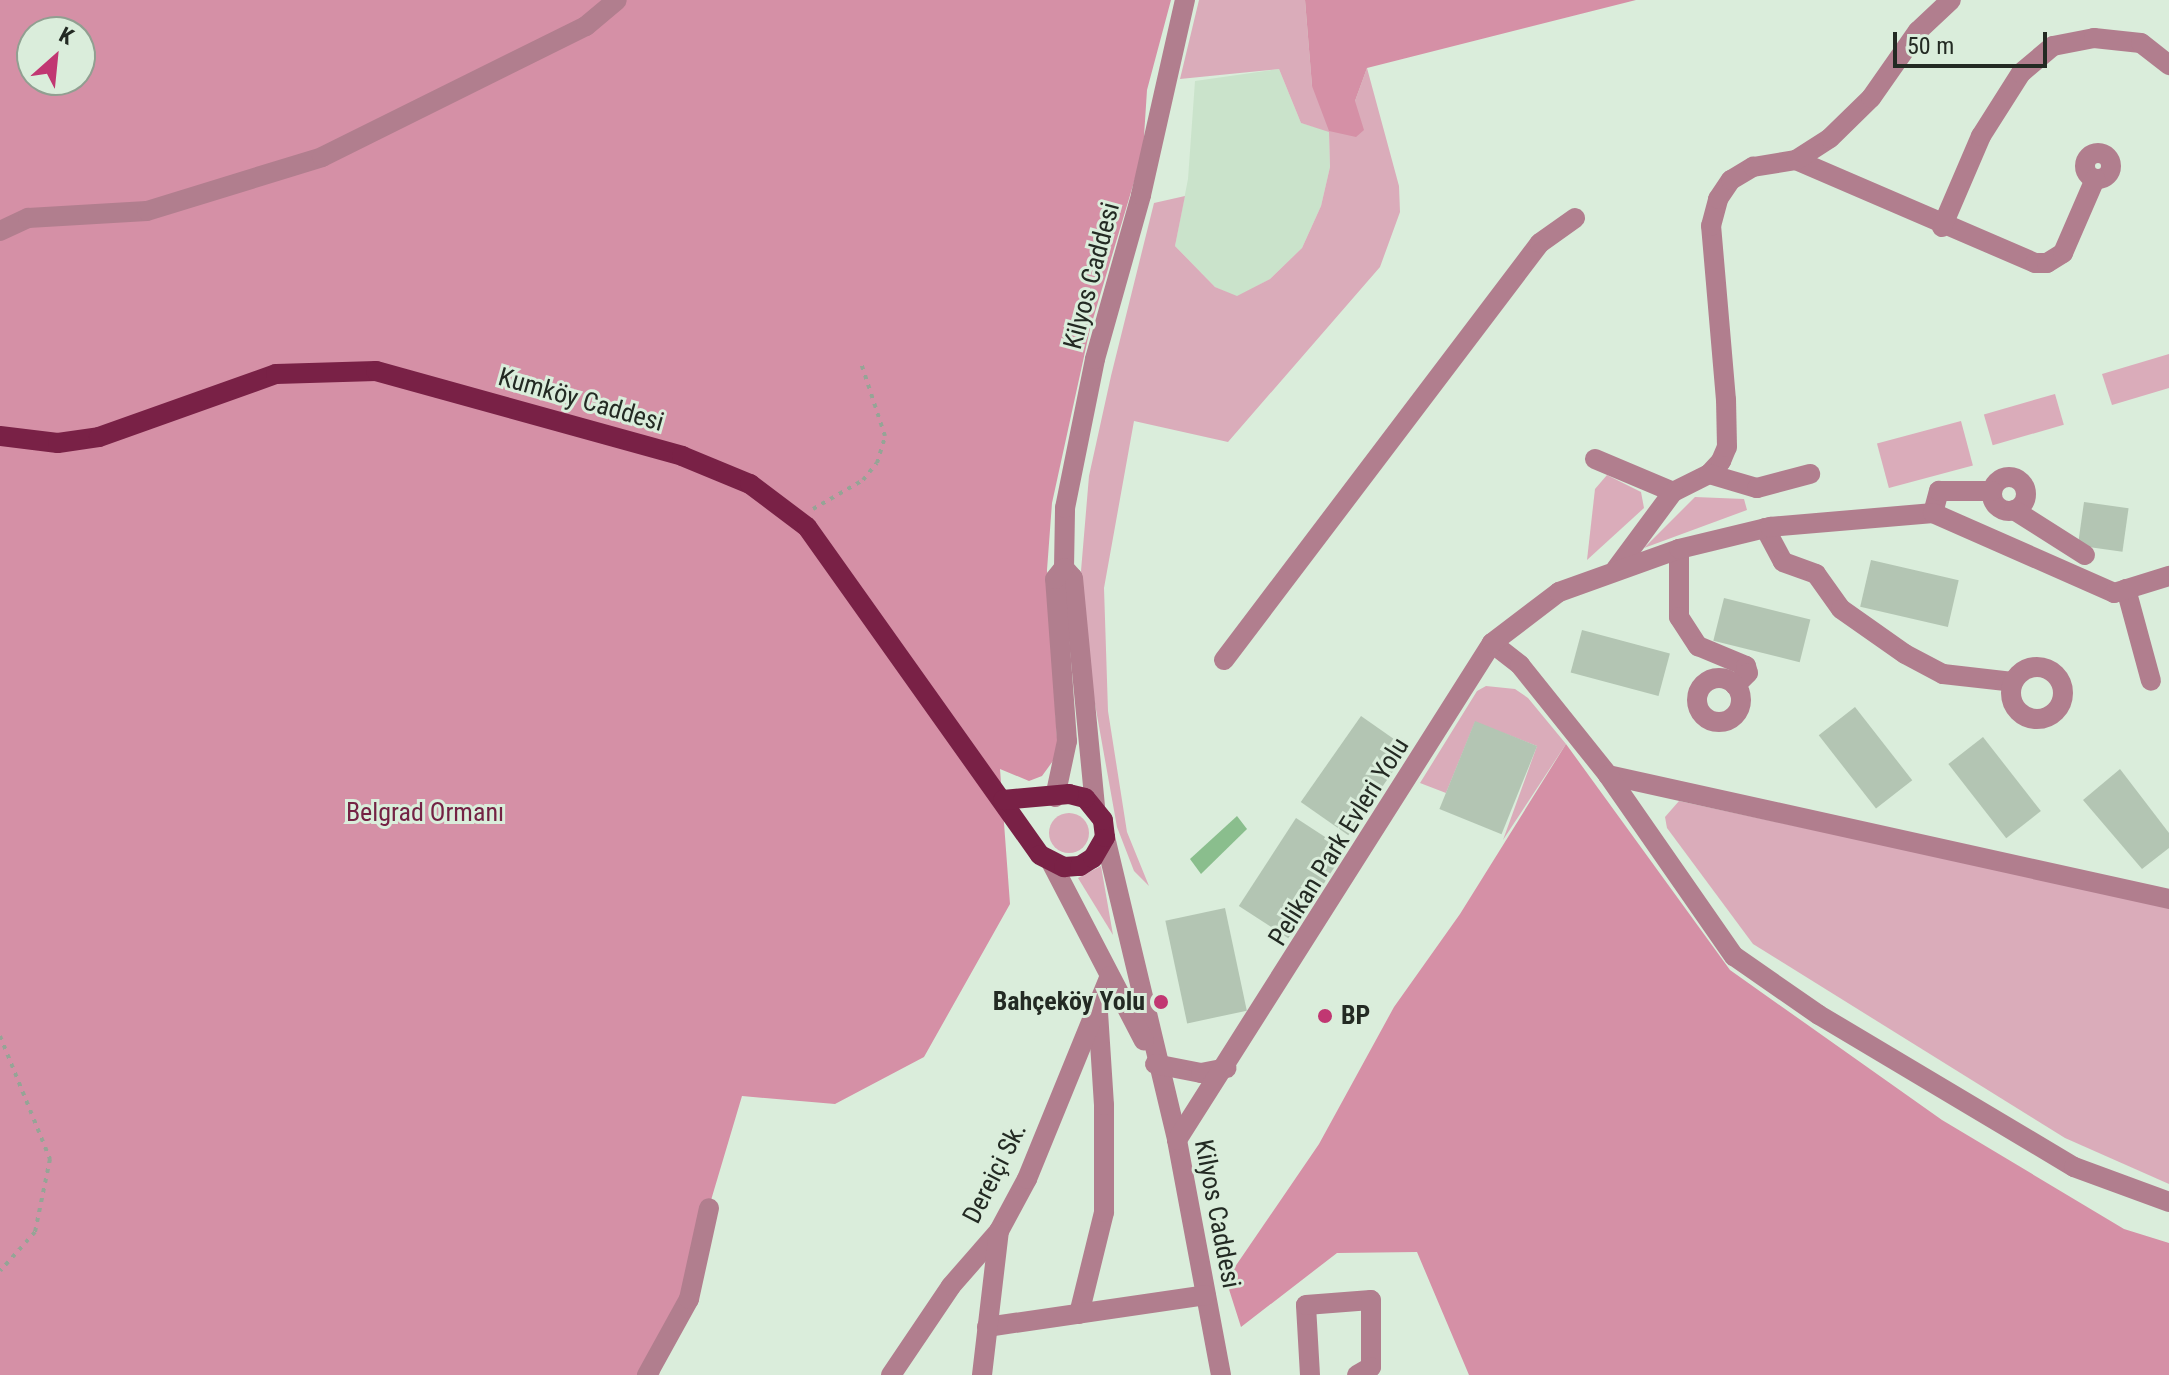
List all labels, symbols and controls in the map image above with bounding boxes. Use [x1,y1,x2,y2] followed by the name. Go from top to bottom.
[16,16,96,96] north arrow
[1897,16,2051,66] scale bar
[55,22,77,50] text: K
[1907,32,1954,60] text: 50 m
[1057,199,1127,353] street label: Kilyos Caddesi
[495,362,667,438] street label: Kumköy Caddesi
[1262,732,1416,952] street label: Pelikan Park Evleri Yolu
[346,797,504,829] park label: Belgrad Ormanı
[993,986,1145,1018] place label: Bahçeköy Yolu
[1152,993,1170,1011] marker: Bahçeköy Yolu
[1341,1000,1370,1032] place label: BP
[1316,1007,1334,1025] marker: BP
[956,1117,1034,1229] street label: Dereiçi Sk.
[1187,1137,1247,1291] street label: Kilyos Caddesi

